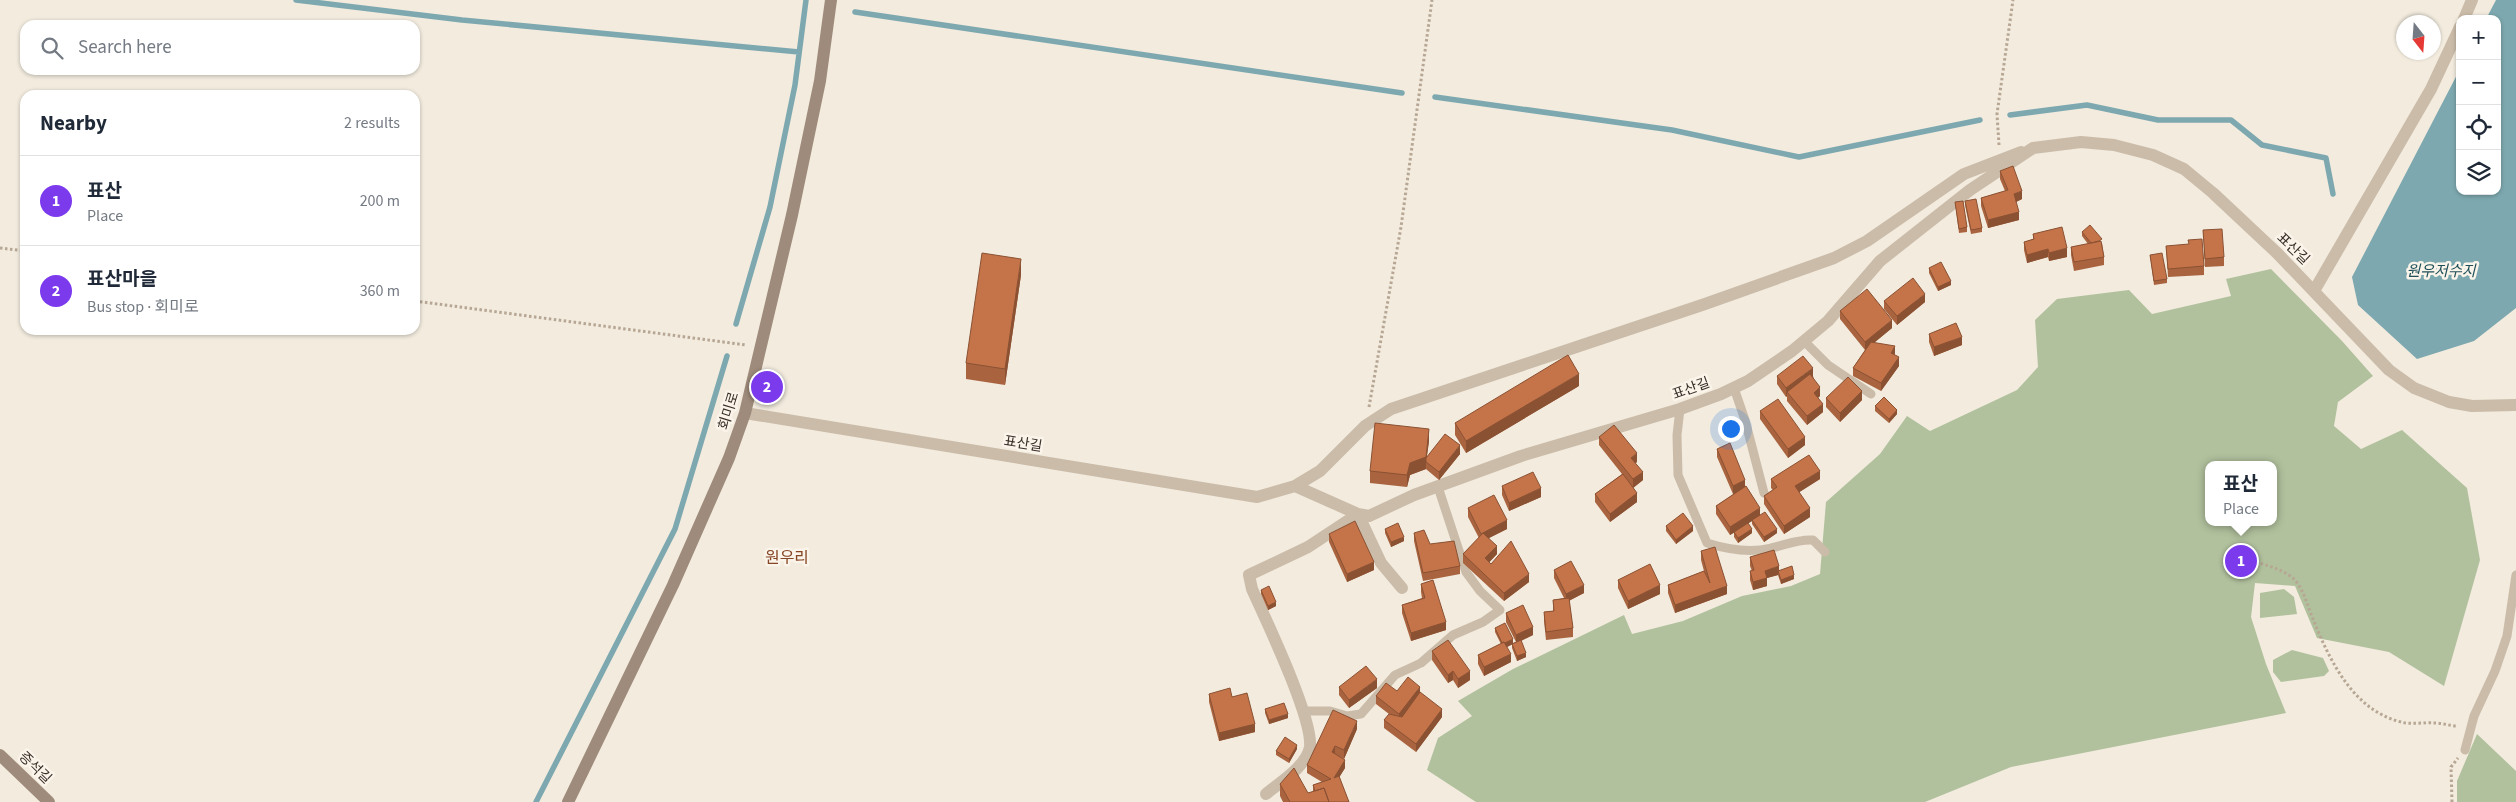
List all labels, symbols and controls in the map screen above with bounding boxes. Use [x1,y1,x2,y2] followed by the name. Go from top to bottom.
[2396,15,2441,60] north arrow
[2456,15,2501,195] map controls
[2456,15,2501,60] button: +
[20,20,420,75] search box
[38,34,66,62] icon: search
[78,34,172,61] text: Search here
[2456,60,2501,105] button: −
[2456,105,2501,150] button: locate
[40,108,107,138] text: Nearby
[344,112,400,134] text: 2 results
[2456,150,2501,195] button: layers
[87,178,122,205] text: 표산
[52,190,60,212] text: 1
[360,190,400,212] text: 200 m
[87,205,123,227] text: Place
[2272,228,2314,270] street label: 표산길
[2406,261,2477,282] water label: 원우저수지
[87,266,157,293] text: 표산마을
[52,280,60,302] text: 2
[360,280,400,302] text: 360 m
[87,296,199,318] text: Bus stop · 회미로
[751,368,783,406] pin: 2
[1669,373,1713,405] street label: 표산길
[714,389,744,432] street label: 회미로
[1718,416,1744,442] your location
[1002,431,1044,457] street label: 표산길
[2205,461,2277,526] popup
[2223,471,2258,498] text: 표산
[2223,498,2259,520] text: Place
[2225,542,2257,580] pin: 1
[765,547,809,569] district label: 원우리
[14,747,56,789] street label: 증석길

